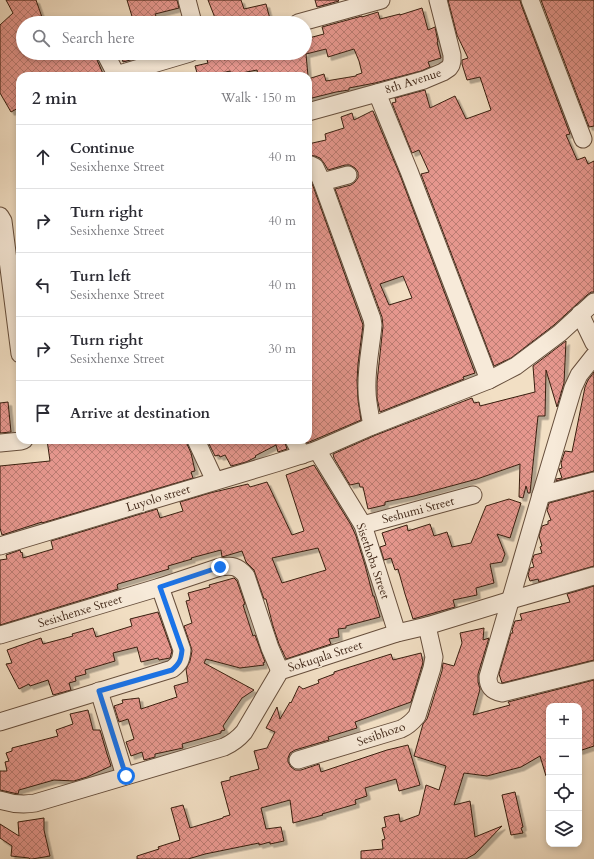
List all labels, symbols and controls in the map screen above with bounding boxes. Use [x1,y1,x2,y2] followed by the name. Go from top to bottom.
[16,16,312,60] search box
[30,27,52,49] icon: search
[62,28,135,48] text: Search here
[383,64,443,98] street label: 8th Avenue
[32,87,77,110] text: 2 min
[221,89,296,107] text: Walk · 150 m
[70,138,135,158] text: Continue
[32,146,54,168] icon: ahead
[268,148,296,166] text: 40 m
[70,158,164,176] text: Sesixhenxe Street
[70,202,143,222] text: Turn right
[32,210,54,232] icon: right
[268,212,296,230] text: 40 m
[70,222,164,240] text: Sesixhenxe Street
[70,266,131,286] text: Turn left
[32,274,54,296] icon: left
[268,276,296,294] text: 40 m
[70,286,164,304] text: Sesixhenxe Street
[70,330,143,350] text: Turn right
[32,338,54,360] icon: right
[268,340,296,358] text: 30 m
[70,350,164,368] text: Sesixhenxe Street
[32,402,54,424] icon: arrive
[70,403,210,423] text: Arrive at destination
[124,481,192,515] street label: Luyolo street
[380,493,456,527] street label: Seshumi Street
[353,521,394,601] street label: Sisethoba Street
[211,558,229,576] route end
[36,591,124,631] street label: Sesixhenxe Street
[286,636,364,676] street label: Sokuqala Street
[546,703,582,847] map controls
[546,703,582,739] button: +
[355,718,408,750] street label: Sesibhozo
[546,739,582,775] button: −
[117,767,135,785] route start
[546,775,582,811] button: locate
[546,811,582,847] button: layers

